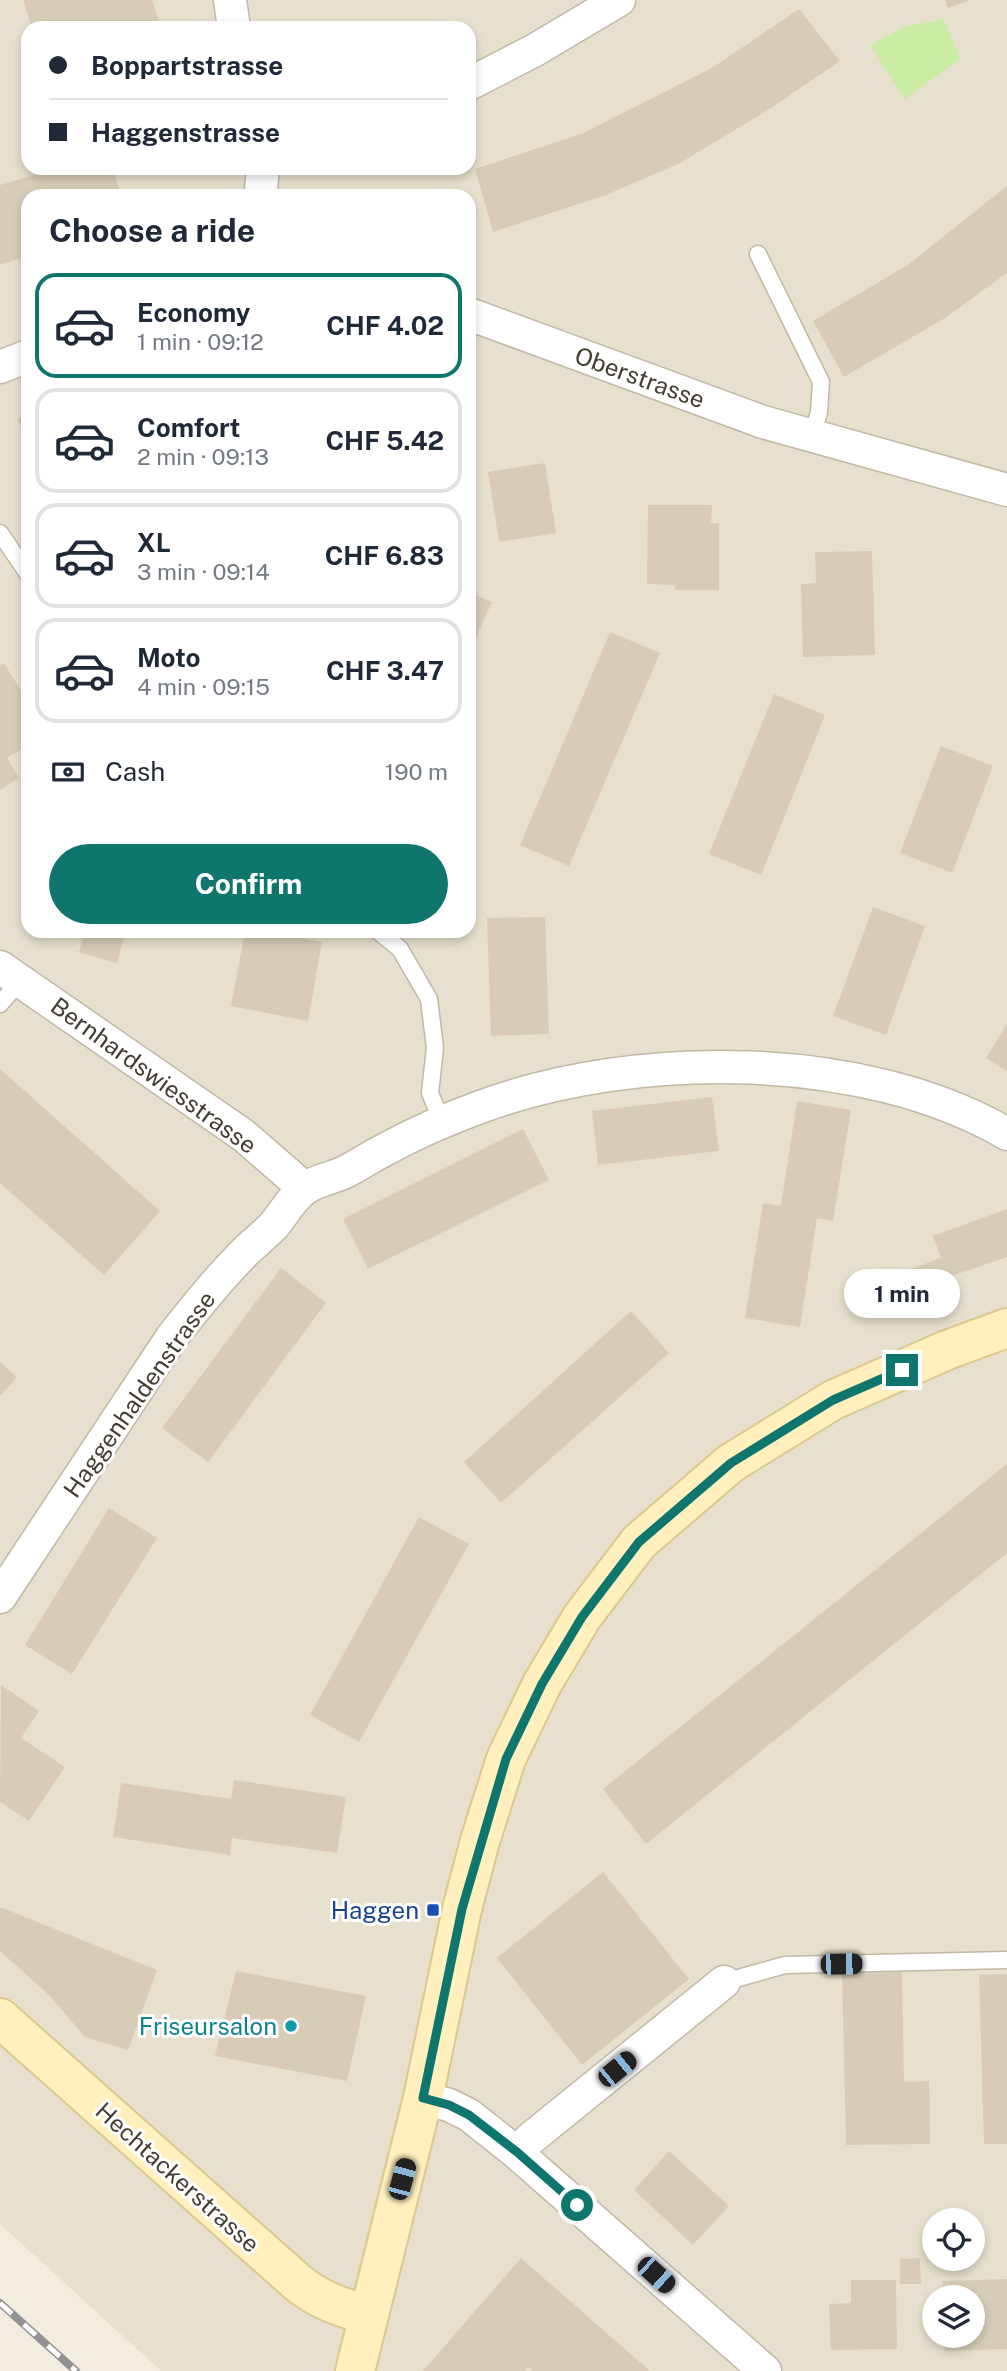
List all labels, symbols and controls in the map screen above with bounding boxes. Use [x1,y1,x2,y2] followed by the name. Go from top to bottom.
[91,50,283,81] text: Boppartstrasse
[91,117,280,148] text: Haggenstrasse
[49,212,255,249] text: Choose a ride
[53,294,116,357] icon: car
[137,297,250,328] text: Economy
[326,310,444,341] text: CHF 4.02
[137,328,264,355] text: 1 min · 09:12
[571,341,709,413] street label: Oberstrasse
[53,409,116,472] icon: car
[137,412,240,443] text: Comfort
[325,425,444,456] text: CHF 5.42
[137,443,269,470] text: 2 min · 09:13
[53,524,116,587] icon: car
[137,527,171,558] text: XL
[325,540,444,571] text: CHF 6.83
[137,558,270,585] text: 3 min · 09:14
[53,639,116,702] icon: car
[137,642,200,673] text: Moto
[326,655,444,686] text: CHF 3.47
[137,673,270,700] text: 4 min · 09:15
[49,753,87,791] icon: cash
[105,756,165,787] text: Cash
[385,758,448,785] text: 190 m
[49,844,448,924] button: Confirm
[46,991,262,1159] street label: Bernhardswiesstrasse
[844,1268,960,1318] callout: 1 min
[874,1280,930,1307] text: 1 min
[57,1286,221,1502] street label: Haggenhaldenstrasse
[886,1354,918,1386] route end
[331,1896,419,1924] place label: Haggen
[425,1902,441,1918] marker: Haggen
[820,1953,863,1975] car
[139,2012,277,2040] place label: Friseursalon
[283,2018,299,2034] marker: Friseursalon
[595,2048,640,2090] car
[90,2096,266,2258] street label: Hechtackerstrasse
[387,2156,418,2202] car
[561,2189,593,2221] route start
[922,2208,985,2348] map controls
[922,2208,985,2271] button: locate
[634,2253,679,2297] car
[922,2285,985,2348] button: layers

